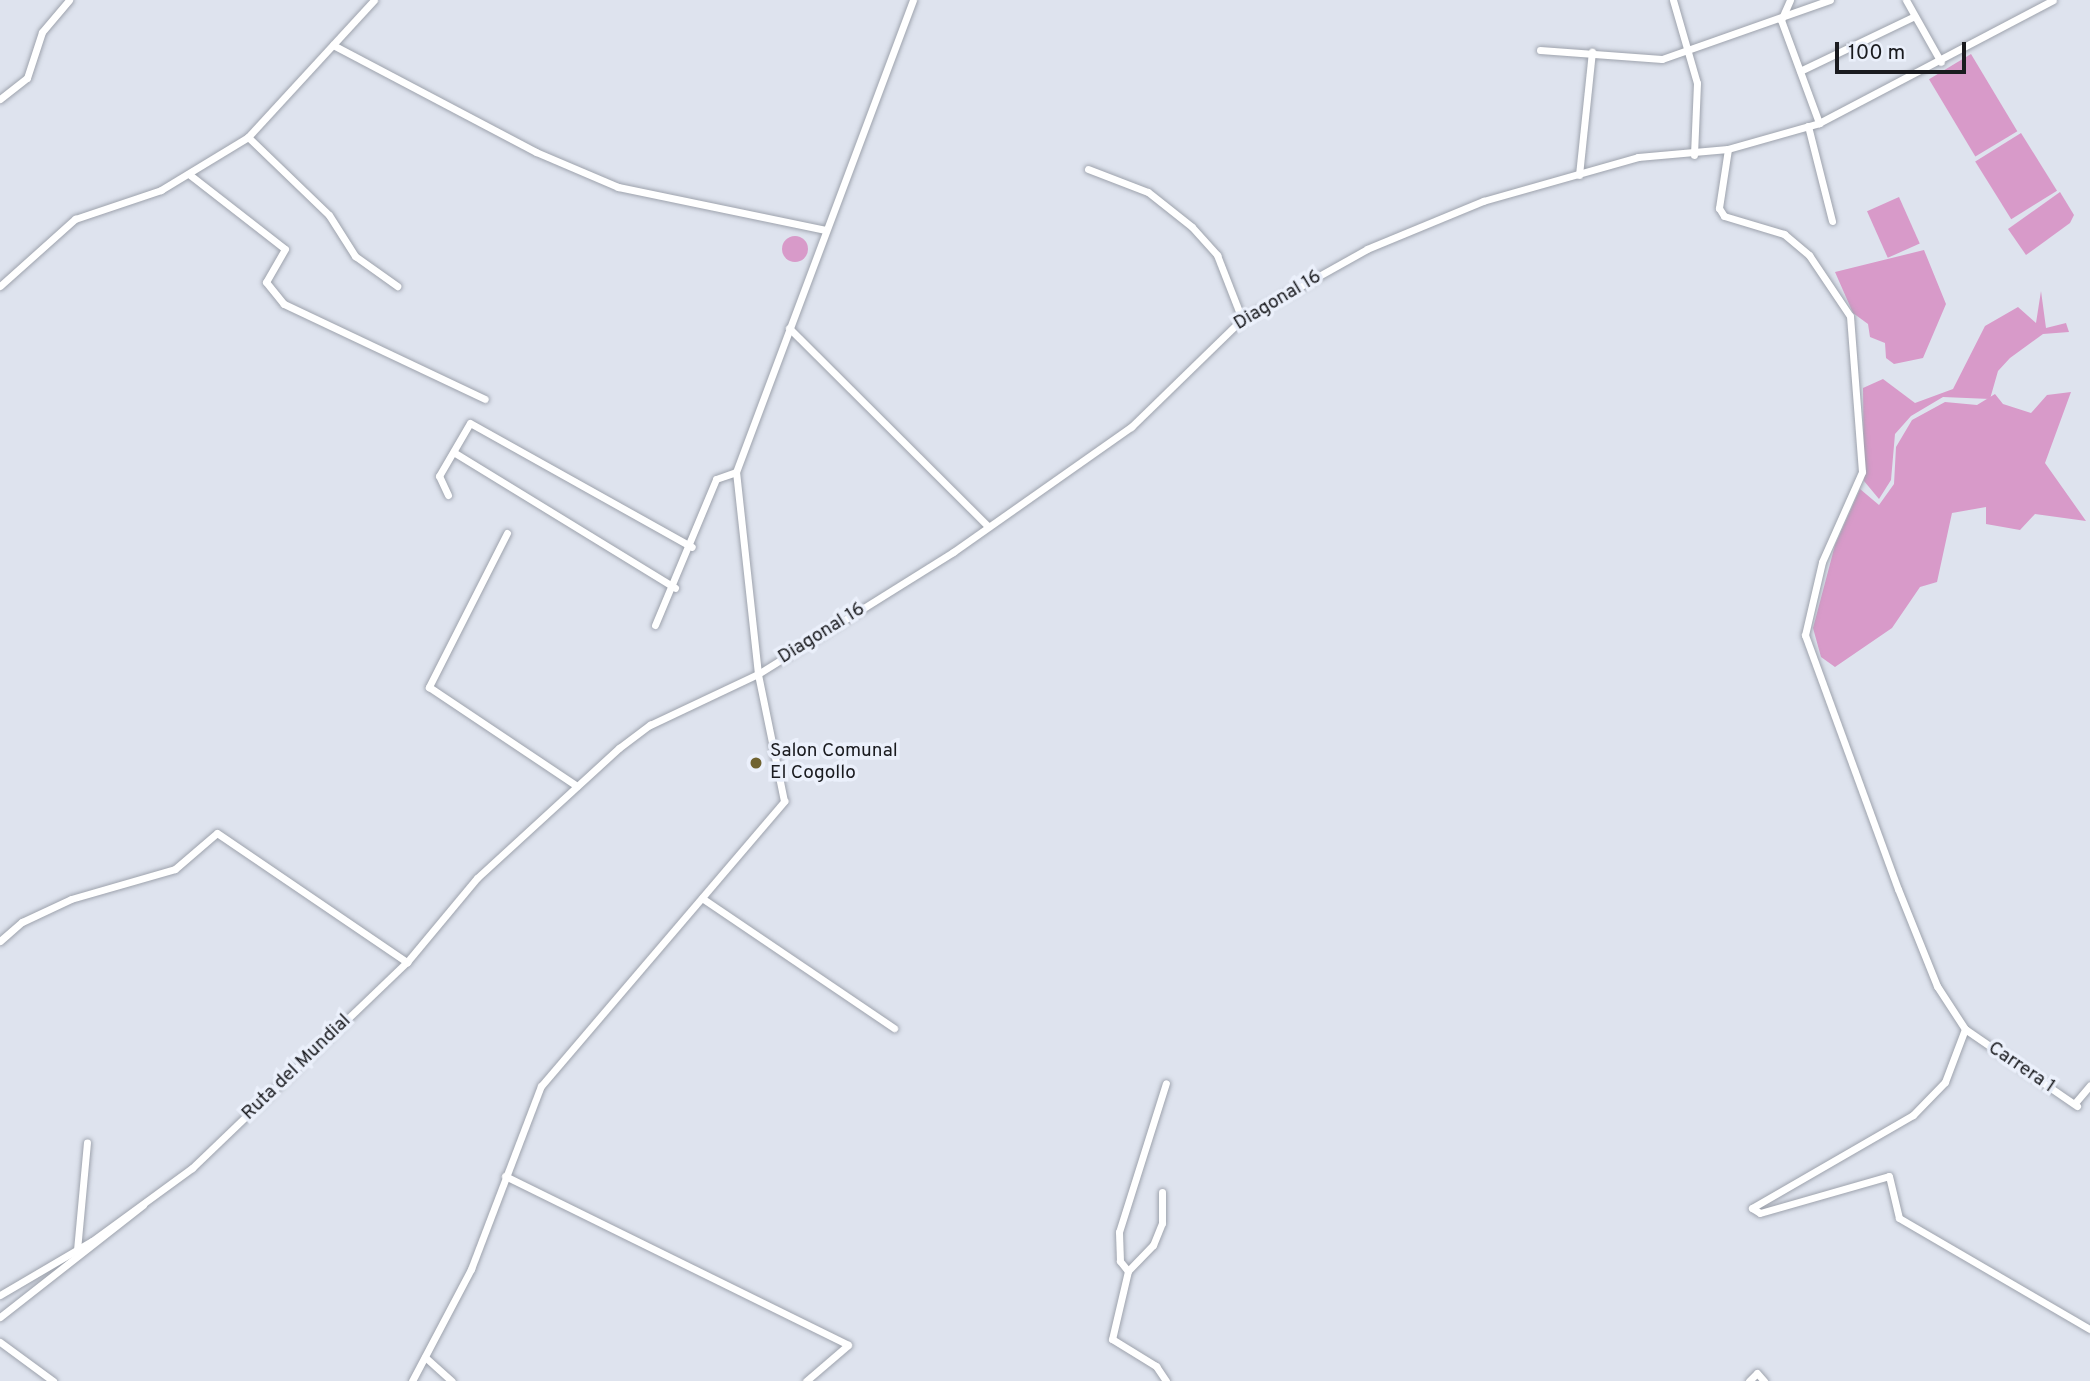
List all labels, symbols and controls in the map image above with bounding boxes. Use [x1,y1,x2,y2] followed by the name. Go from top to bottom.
[1838,28,1969,72] scale bar
[1848,40,1905,67] text: 100 m
[1230,266,1326,336] street label: Diagonal 16
[774,598,870,670] street label: Diagonal 16
[770,741,898,785] place label: Salon Comunal El Cogollo
[748,755,764,771] marker: Salon Comunal El Cogollo
[238,1010,356,1126] street label: Ruta del Mundial
[1983,1037,2059,1099] street label: Carrera 1

